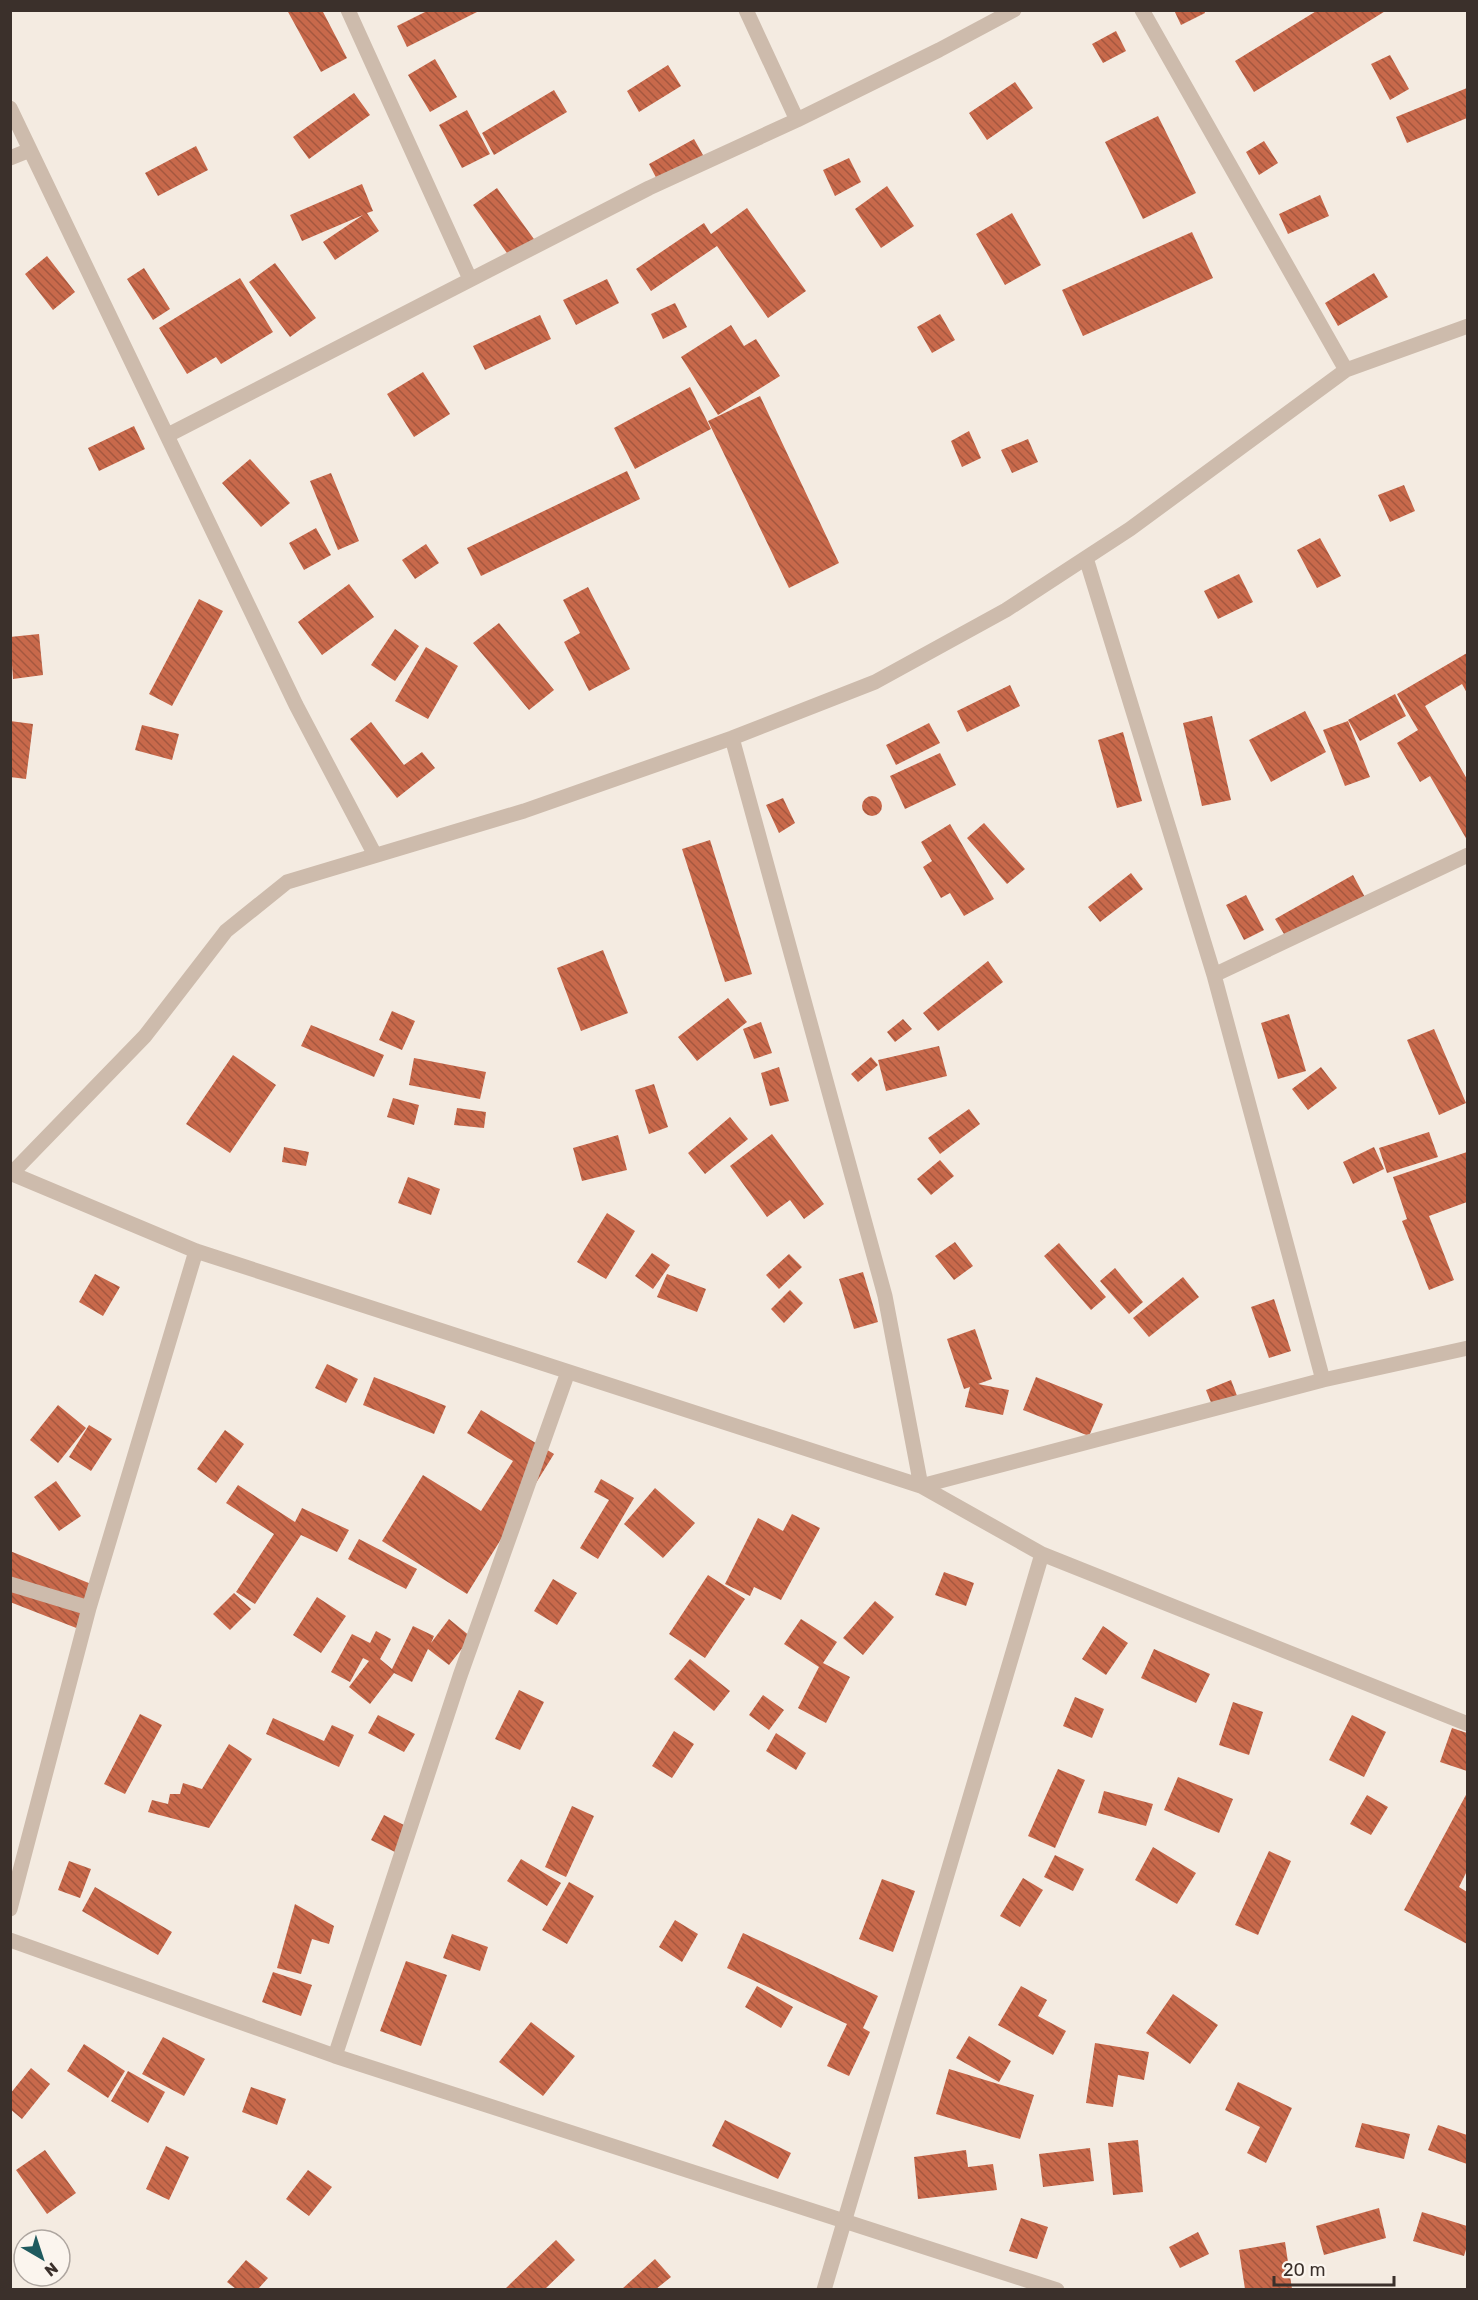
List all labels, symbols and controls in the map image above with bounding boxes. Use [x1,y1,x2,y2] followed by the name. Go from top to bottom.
[12,2228,72,2288] north arrow
[1274,2249,1394,2287] scale bar
[41,2258,62,2280] text: N
[1283,2259,1325,2281] text: 20 m

